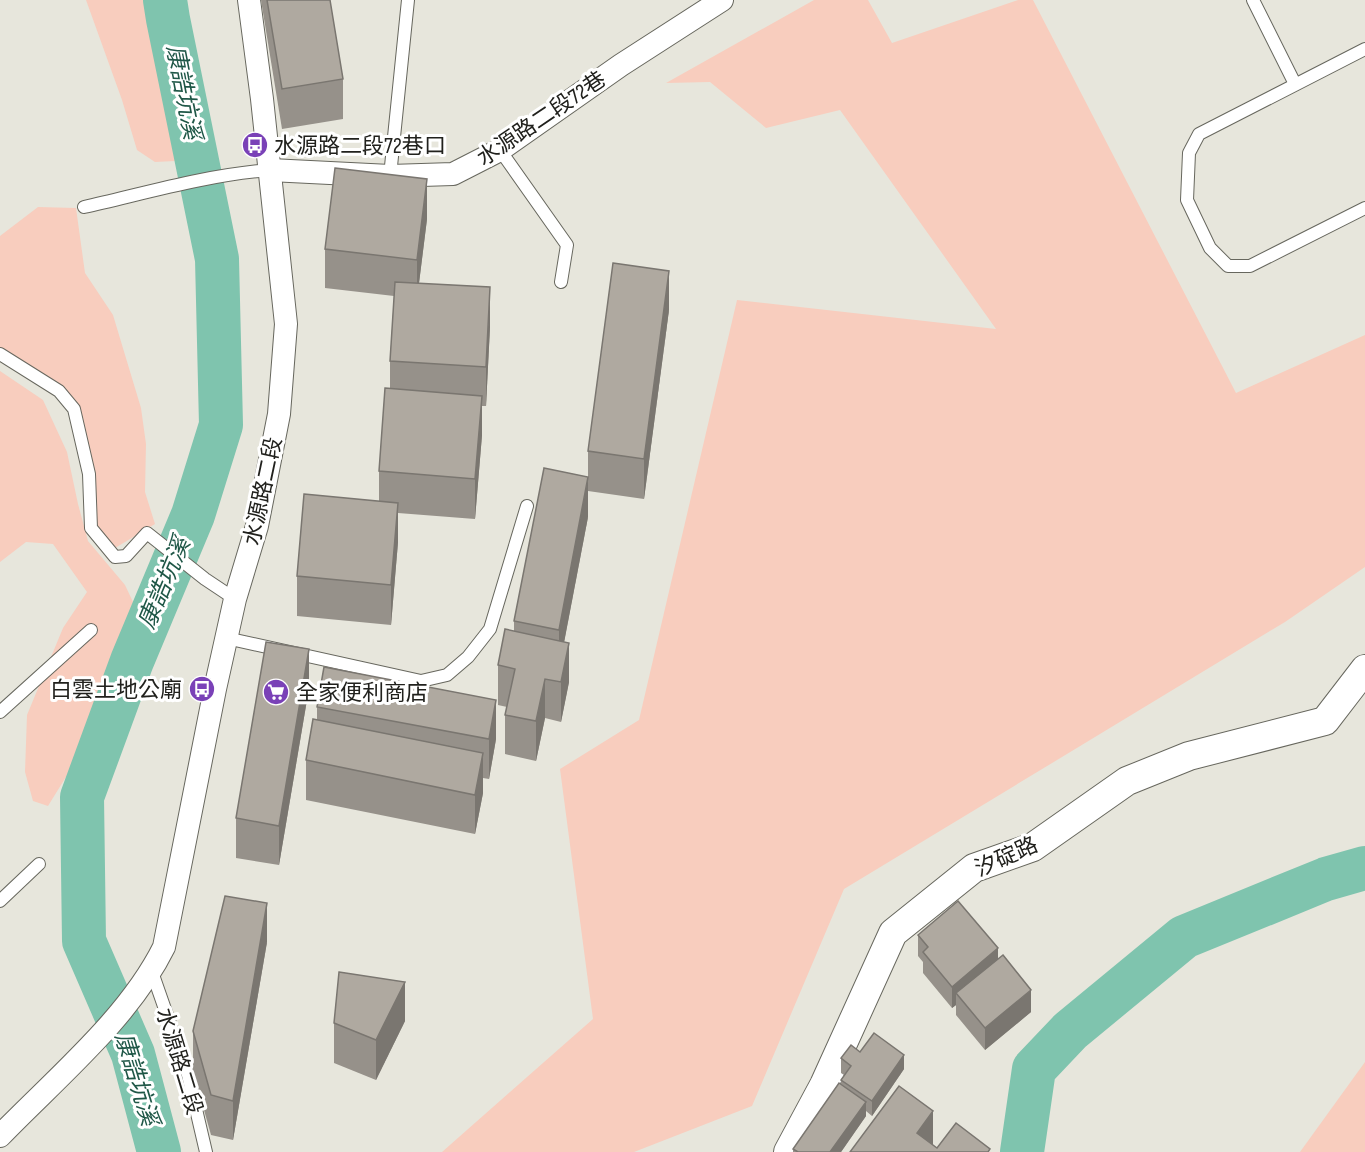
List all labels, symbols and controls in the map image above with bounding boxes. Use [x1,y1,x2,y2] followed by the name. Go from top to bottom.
[160,42,207,145] water label: 康誥坑溪
[472,66,612,172] street label: 水源路二段72巷
[240,130,270,160] bus stop icon: 水源路二段72巷口
[274,133,446,160] place label: 水源路二段72巷口
[239,435,288,548] street label: 水源路二段
[132,531,198,633] water label: 康誥坑溪
[187,674,217,704] bus stop icon: 白雲土地公廟
[50,677,182,704] place label: 白雲土地公廟
[261,677,291,707] supermarket icon: 全家便利商店
[296,680,428,707] place label: 全家便利商店
[971,832,1042,883] street label: 汐碇路
[150,1005,208,1118] street label: 水源路二段
[109,1029,165,1132] water label: 康誥坑溪

